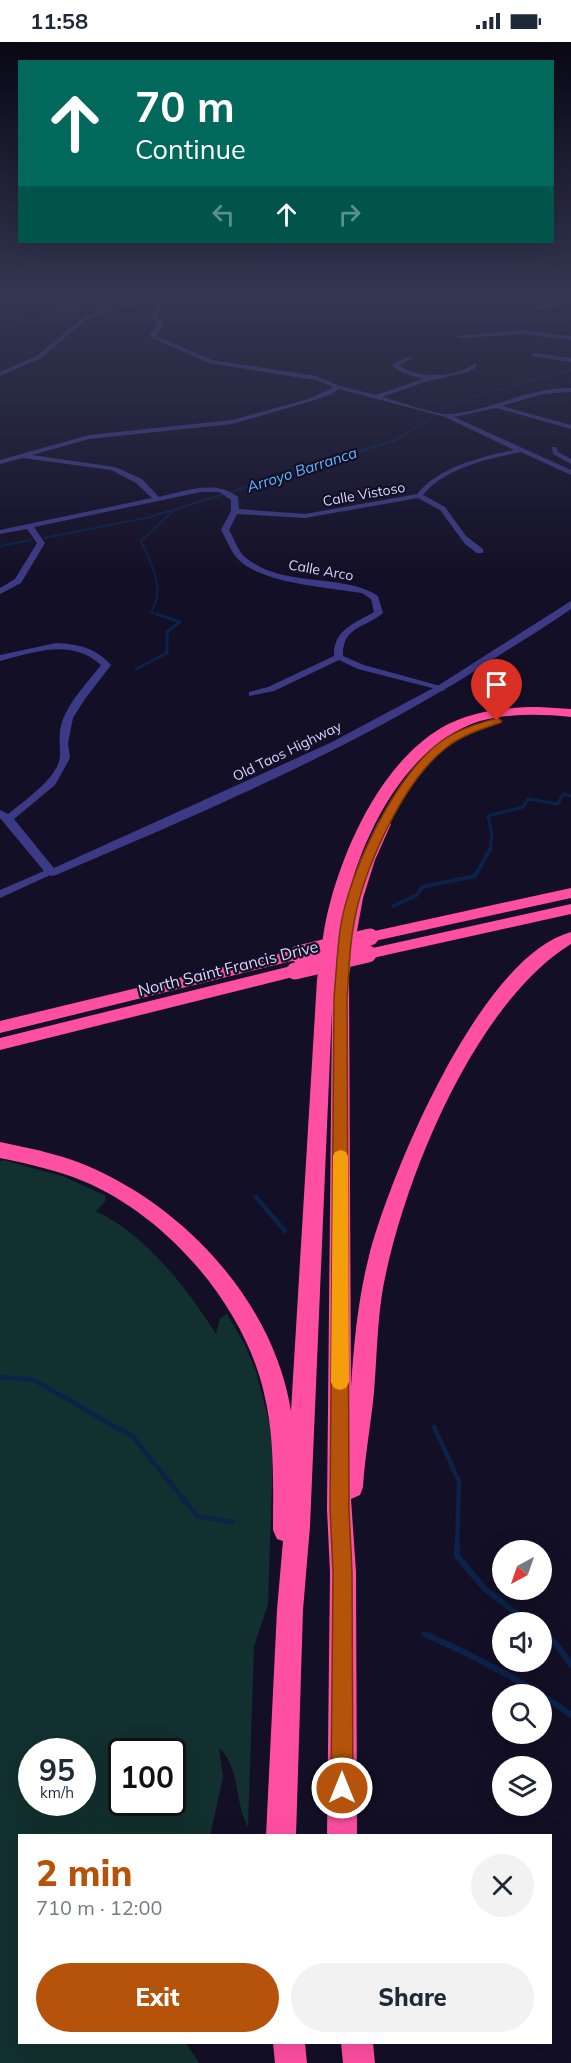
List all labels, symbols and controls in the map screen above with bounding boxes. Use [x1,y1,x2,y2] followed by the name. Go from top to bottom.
[30,7,88,35] text: 11:58
[135,80,235,133] text: 70 m
[36,84,114,162] icon: ahead
[135,132,246,166] text: Continue
[207,198,240,231] icon: left
[270,198,303,231] icon: ahead
[333,198,366,231] icon: right
[243,443,359,497] water label: Arroyo Barranca
[321,478,407,510] street label: Calle Vistoso
[287,555,355,585] street label: Calle Arco
[471,659,522,721] pin
[480,668,513,701] icon: arrive
[230,717,345,785] street label: Old Taos Highway
[136,936,320,1000] street label: North Saint Francis Drive
[492,1540,552,1600] north arrow
[492,1540,552,1816] map controls
[492,1612,552,1672] button: sound
[492,1684,552,1744] button: search
[108,1738,186,1816] speed limit sign: 100
[39,1751,75,1789] text: 95
[310,1756,374,1820] position arrow
[492,1756,552,1816] button: layers
[40,1783,74,1802] text: km/h
[36,1850,132,1895] text: 2 min
[471,1854,534,1917] button: close
[36,1895,162,1920] text: 710 m · 12:00
[36,1963,279,2032] button: Exit
[291,1963,534,2032] button: Share

